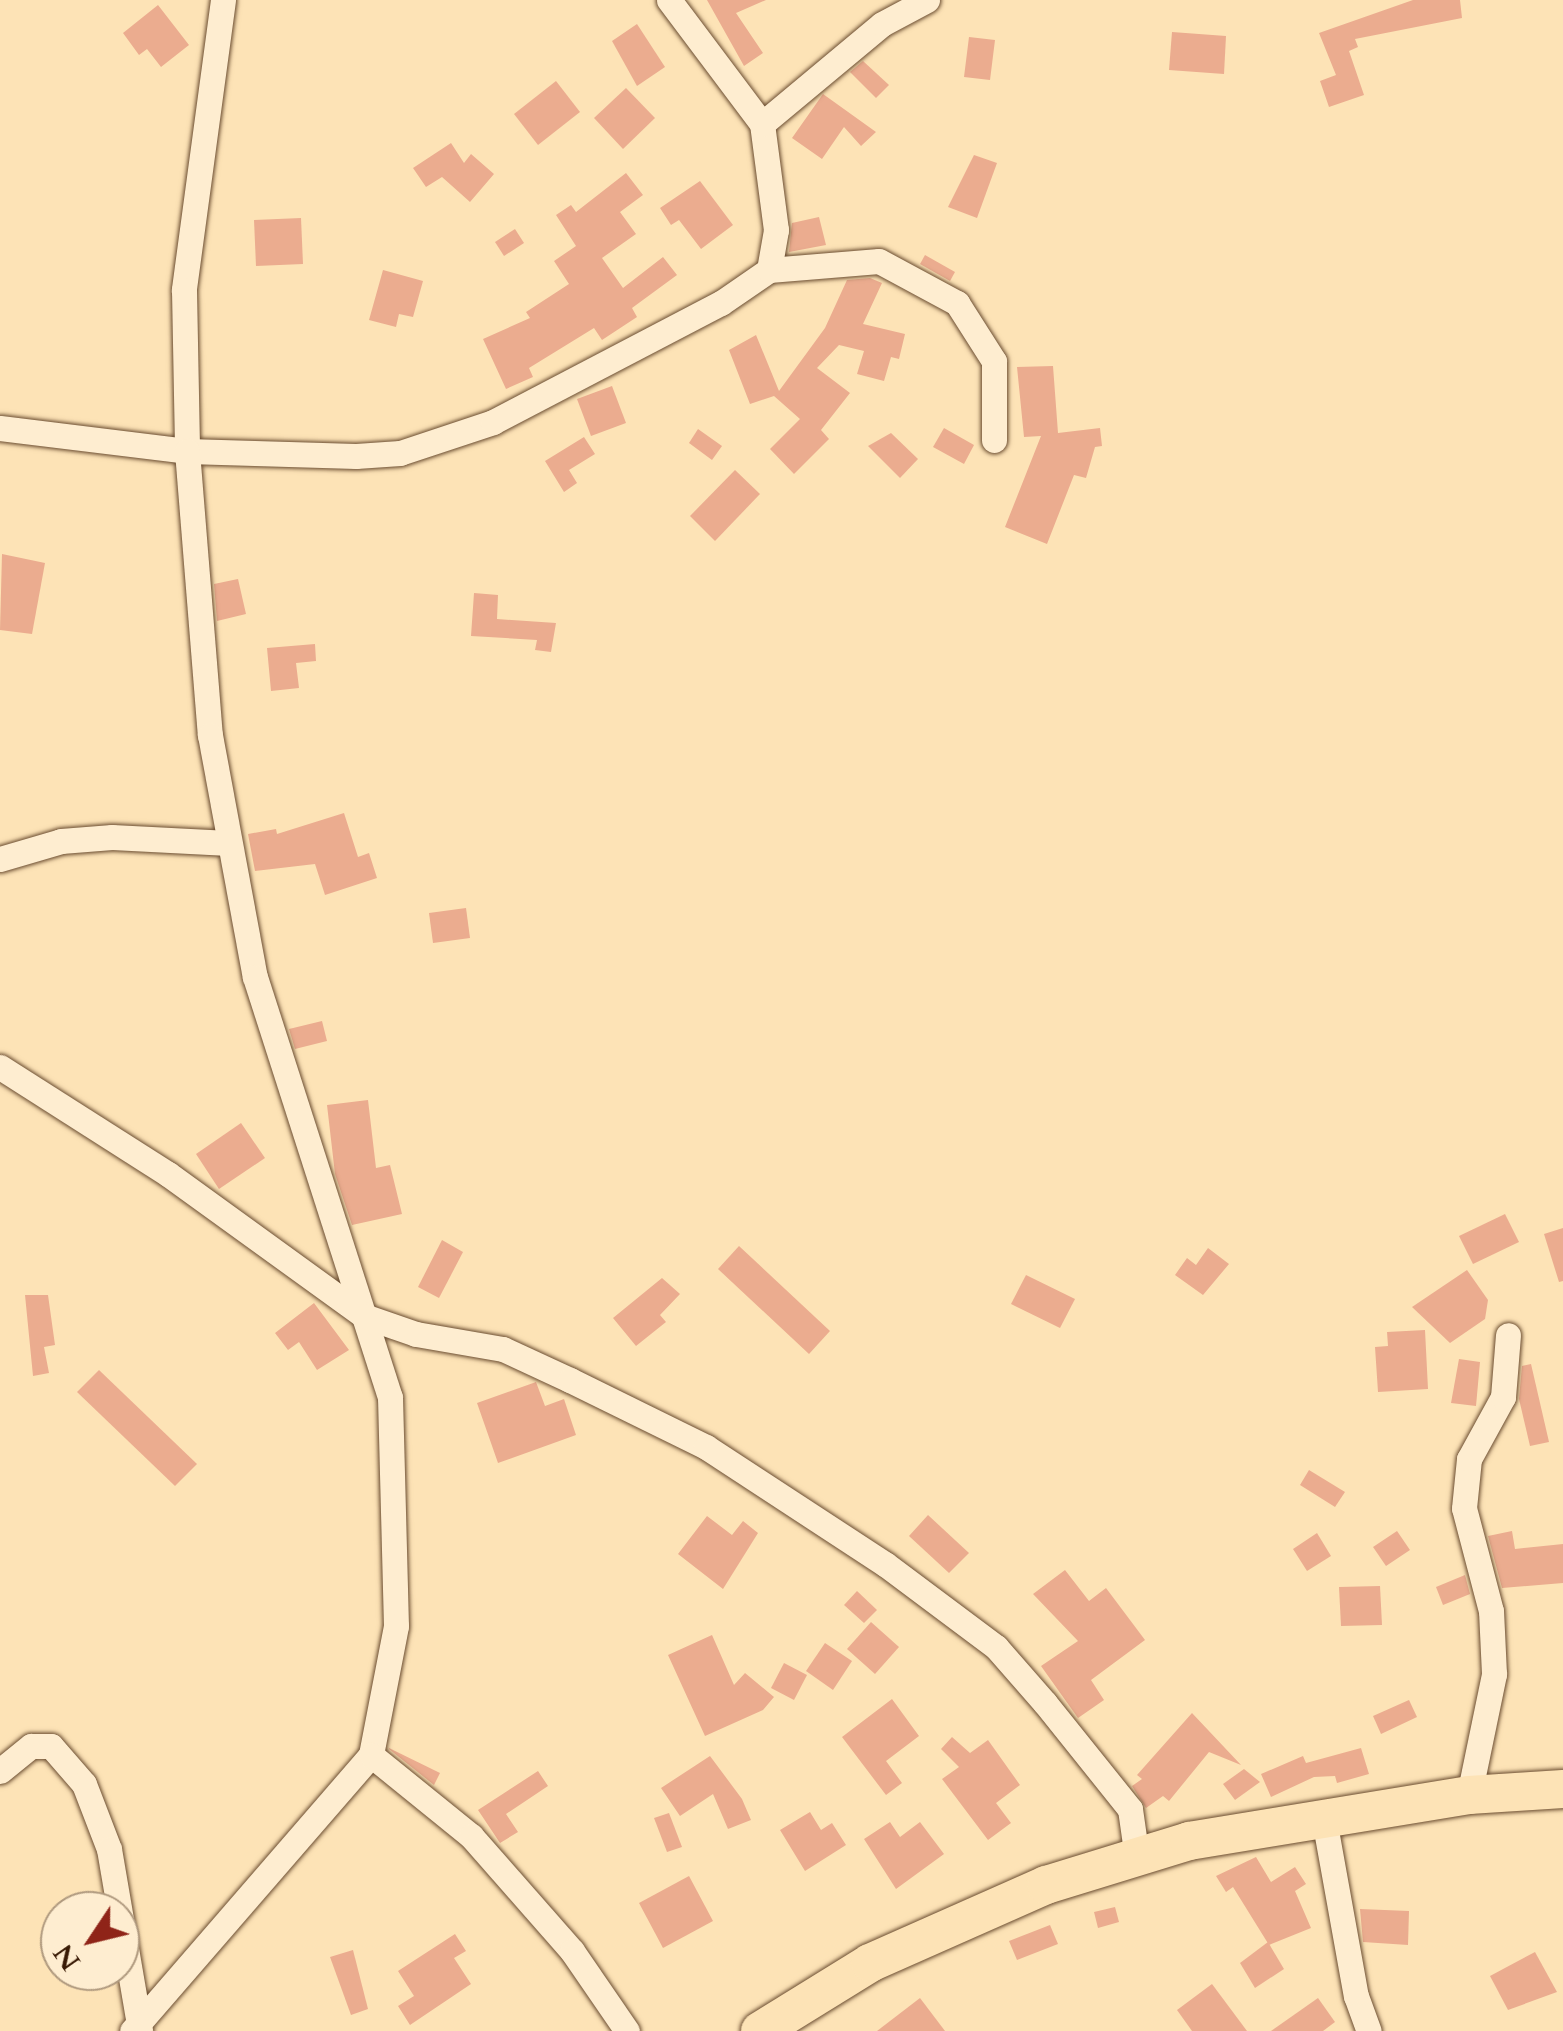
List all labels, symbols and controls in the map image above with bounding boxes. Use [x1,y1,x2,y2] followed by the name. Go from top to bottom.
[40,1891,140,1991] north arrow
[45,1936,90,1978] text: N

